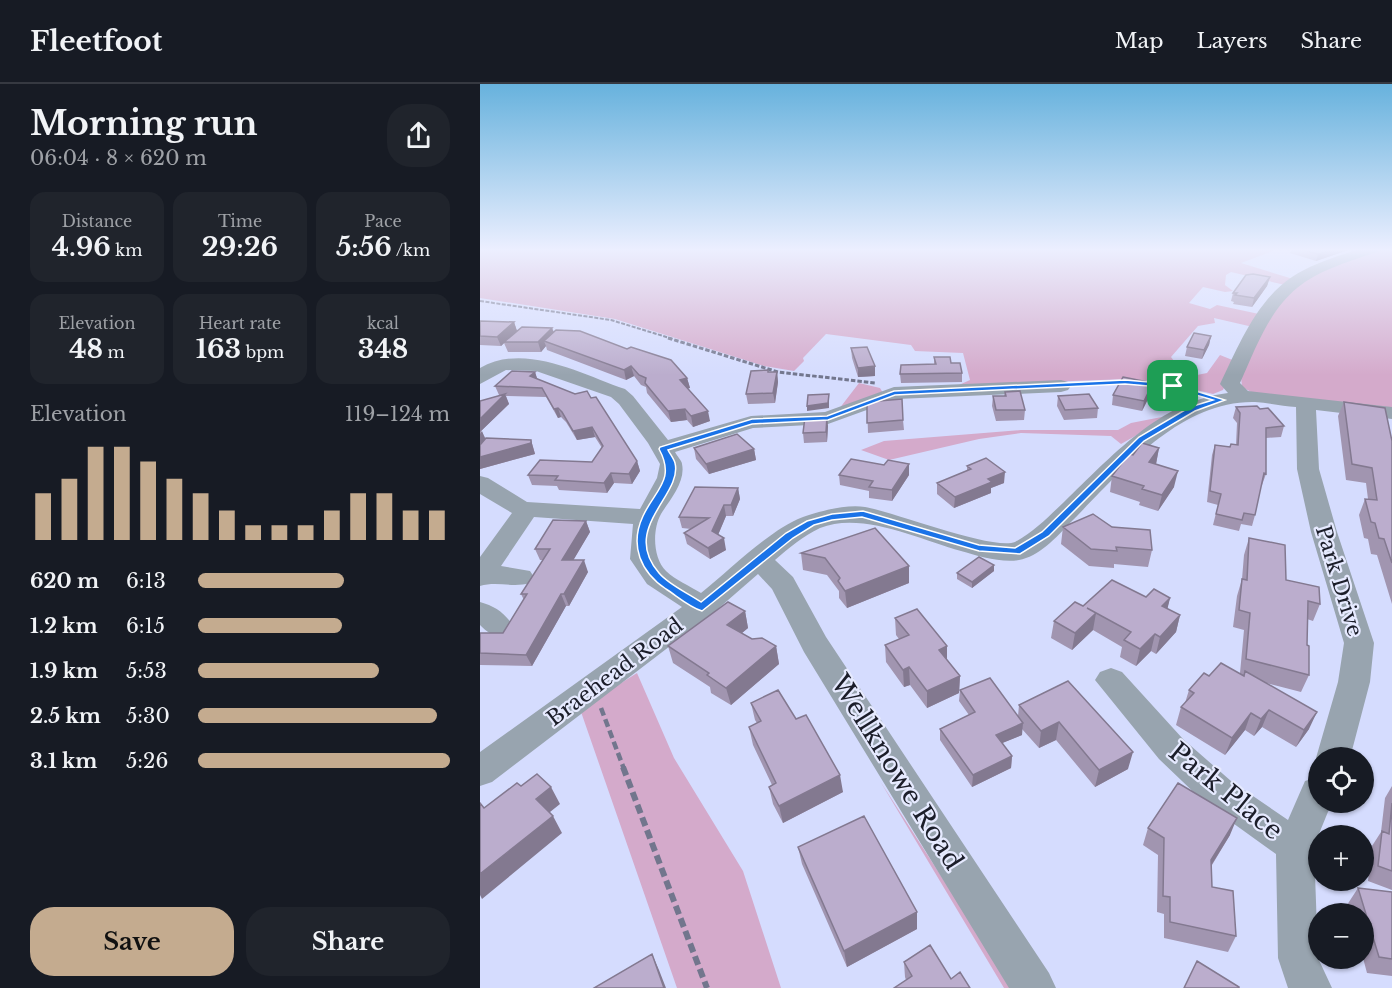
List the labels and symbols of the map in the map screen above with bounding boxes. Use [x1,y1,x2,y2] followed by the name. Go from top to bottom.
[1147,360,1198,411] pin
[1310,522,1368,640] street label: Park Drive
[542,612,688,732] street label: Braehead Road
[824,668,970,875] street label: Wellknowe Road
[1163,735,1289,847] street label: Park Place

